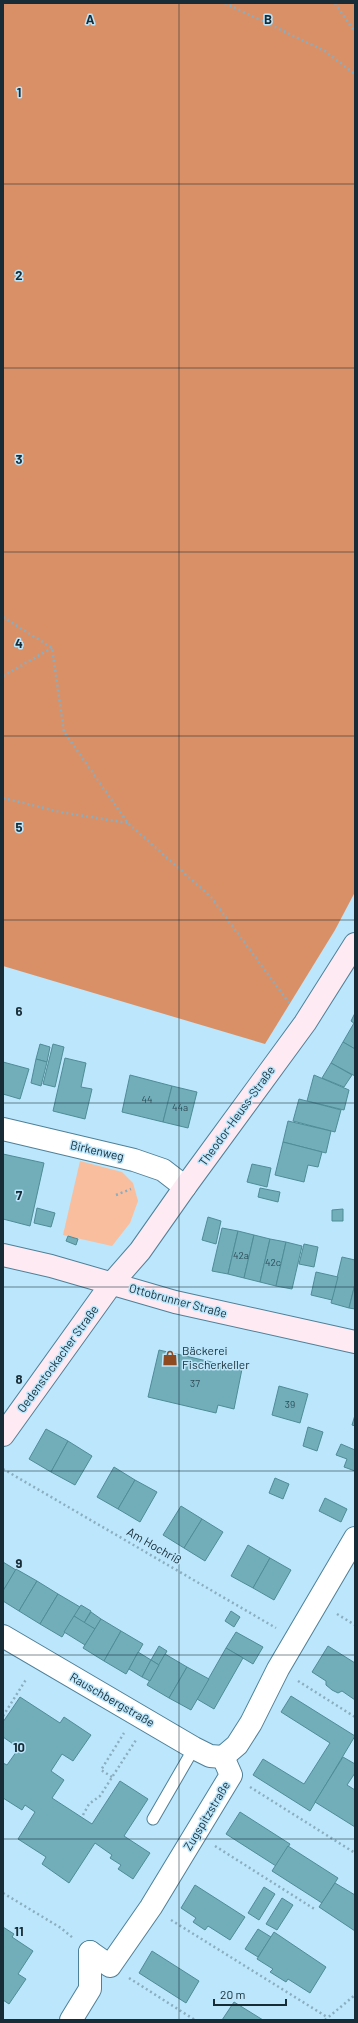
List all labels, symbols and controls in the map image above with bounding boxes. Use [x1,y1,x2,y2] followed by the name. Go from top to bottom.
[86,11,95,27] text: A
[264,11,272,27] text: B
[17,84,21,100] text: 1
[15,267,23,283] text: 2
[15,451,23,467] text: 3
[15,635,23,651] text: 4
[15,819,23,835] text: 5
[16,1003,23,1019] text: 6
[195,1063,277,1168] street label: Theodor-Heuss-Straße
[141,1093,153,1105] house number: 44
[172,1101,188,1113] house number: 44a
[69,1137,125,1163] street label: Birkenweg
[16,1187,23,1203] text: 7
[233,1249,249,1261] house number: 42a
[265,1256,281,1268] house number: 42c
[128,1280,229,1320] street label: Ottobrunner Straße
[14,1302,101,1415] street label: Oedenstockacher Straße
[182,1343,250,1371] place label: Bäckerei Fischerkeller
[161,1349,179,1367] shop icon: Bäckerei Fischerkeller
[15,1371,23,1387] text: 8
[190,1377,200,1389] house number: 37
[285,1398,295,1410] house number: 39
[125,1524,184,1566] street label: Am Hochriß
[16,1555,23,1571] text: 9
[68,1669,157,1729] street label: Rauschbergstraße
[13,1739,25,1755] text: 10
[180,1778,232,1853] street label: Zugspitzstraße
[14,1923,24,1939] text: 11
[214,1981,286,2007] scale bar
[220,1987,246,2001] text: 20 m

